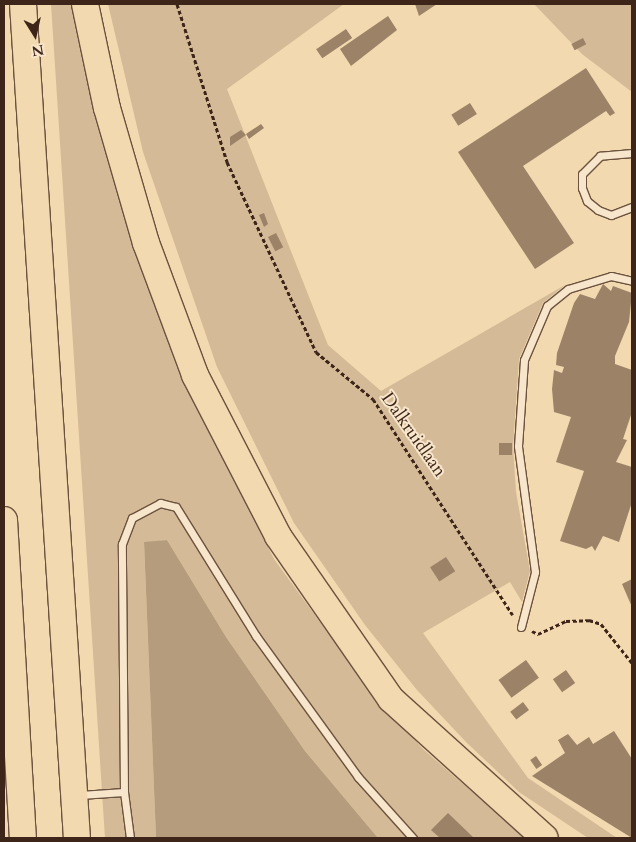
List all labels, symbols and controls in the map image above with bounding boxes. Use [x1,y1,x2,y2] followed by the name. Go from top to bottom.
[10,10,60,60] north arrow
[30,40,45,61] text: N
[376,389,450,481] street label: Dalkruidlaan

